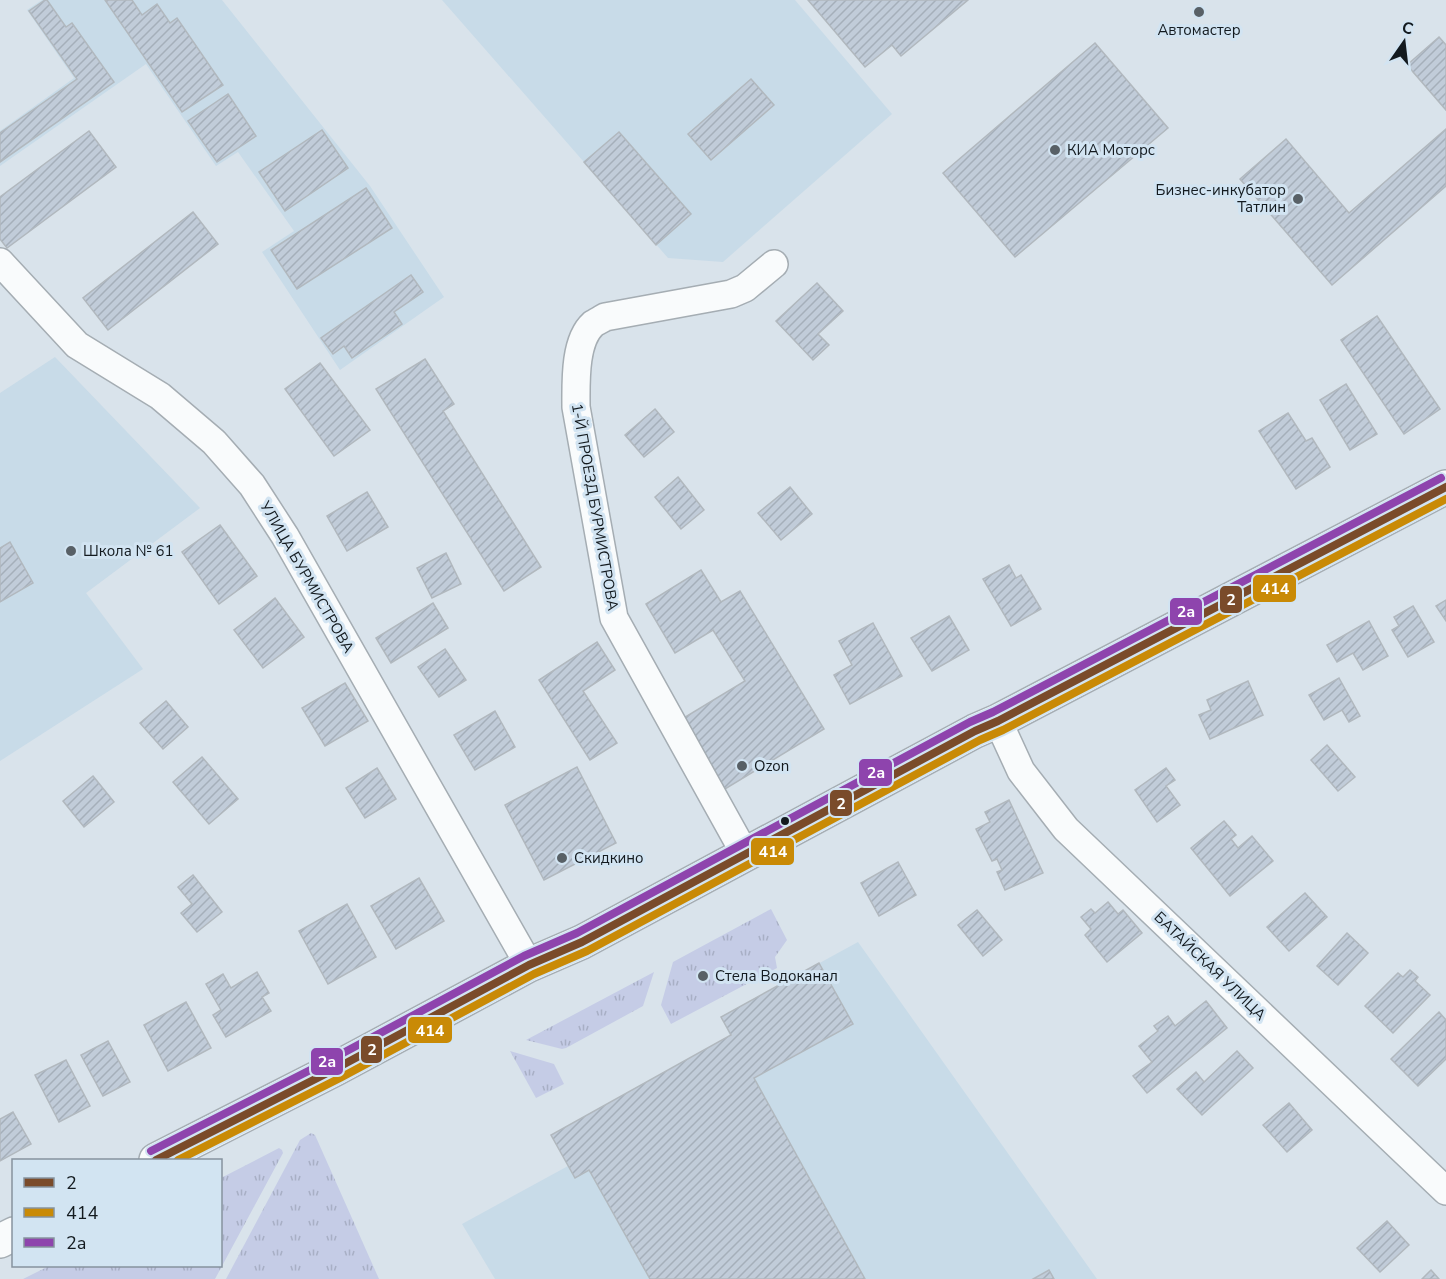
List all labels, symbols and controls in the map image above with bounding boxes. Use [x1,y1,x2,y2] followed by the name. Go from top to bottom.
[1192,5,1206,19] marker: Автомастер
[1374,12,1434,72] north arrow
[1399,16,1415,40] text: С
[1157,20,1241,40] place label: Автомастер
[1067,140,1155,160] place label: КИА Моторс
[1048,143,1062,157] marker: КИА Моторс
[1156,180,1286,217] place label: Бизнес-инкубатор Татлин
[1291,192,1305,206] marker: Бизнес-инкубатор Татлин
[567,402,623,612] street label: 1-Й ПРОЕЗД БУРМИСТРОВА
[255,497,359,657] street label: УЛИЦА БУРМИСТРОВА
[83,541,174,561] place label: Школа № 61
[64,544,78,558] marker: Школа № 61
[1252,574,1297,603] line badge: 414
[1261,578,1290,600] text: 414
[1219,585,1243,614] line badge: 2
[1226,589,1236,611] text: 2
[1169,597,1203,626] line badge: 2а
[1177,601,1195,623] text: 2а
[754,756,789,776] place label: Ozon
[858,758,893,787] line badge: 2а
[735,759,749,773] marker: Ozon
[867,762,885,784] text: 2а
[829,789,853,817] line badge: 2
[836,793,846,815] text: 2
[779,815,791,827] unlabelled marker
[750,837,795,866] line badge: 414
[759,841,788,863] text: 414
[574,848,644,868] place label: Скидкино
[555,851,569,865] marker: Скидкино
[1150,907,1270,1025] street label: БАТАЙСКАЯ УЛИЦА
[715,966,838,986] place label: Стела Водоканал
[696,969,710,983] marker: Стела Водоканал
[407,1016,453,1044] line badge: 414
[416,1020,445,1042] text: 414
[360,1035,383,1064] line badge: 2
[367,1039,377,1061] text: 2
[310,1047,344,1076] line badge: 2а
[318,1051,336,1073] text: 2а
[12,1159,222,1267] legend
[66,1171,77,1195] text: 2
[66,1201,99,1225] text: 414
[66,1231,87,1255] text: 2а

